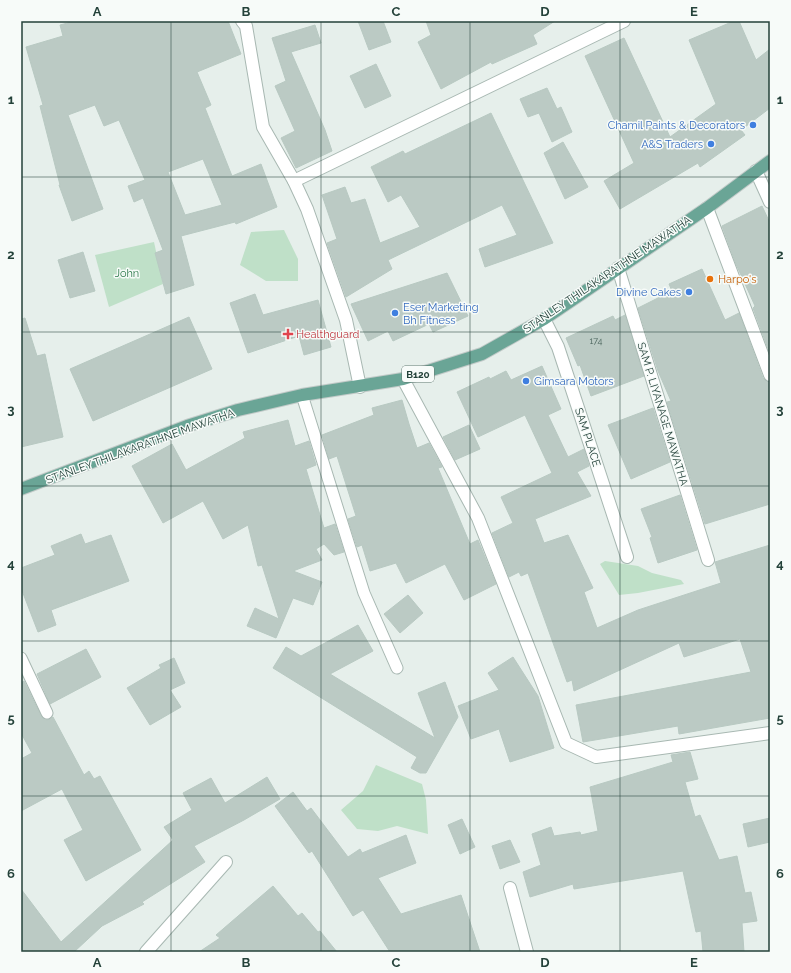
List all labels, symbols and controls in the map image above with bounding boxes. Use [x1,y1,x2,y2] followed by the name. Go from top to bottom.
[93,4,102,19] text: A
[242,4,251,19] text: B
[392,4,401,19] text: C
[540,4,550,19] text: D
[690,4,698,19] text: E
[8,92,15,107] text: 1
[777,92,784,107] text: 1
[608,119,745,132] place label: Chamil Paints & Decorators
[748,120,758,130] marker: Chamil Paints & Decorators
[641,138,703,151] place label: A&S Traders
[706,139,716,149] marker: A&S Traders
[521,213,694,336] street label: STANLEY THILAKARATHNE MAWATHA
[7,247,15,262] text: 2
[776,247,784,262] text: 2
[115,267,139,280] park label: John
[718,273,756,286] place label: Harpo's
[705,274,715,284] marker: Harpo's
[616,286,681,299] place label: Divine Cakes
[684,287,694,297] marker: Divine Cakes
[403,301,479,327] place label: Eser Marketing Bh Fitness
[390,308,400,318] marker: Eser Marketing Bh Fitness
[296,328,360,341] place label: Healthguard
[283,329,293,339] marker: Healthguard
[589,336,603,346] house number: 174
[634,341,691,488] street label: SAM P. LIYANAGE MAWATHA
[402,366,434,382] road number: B120
[534,375,614,388] place label: Gimsara Motors
[521,376,531,386] marker: Gimsara Motors
[7,402,15,417] text: 3
[776,402,784,417] text: 3
[44,406,237,487] street label: STANLEY THILAKARATHNE MAWATHA
[572,406,603,468] street label: SAM PLACE
[7,556,15,571] text: 4
[776,556,784,571] text: 4
[7,711,15,726] text: 5
[776,711,784,726] text: 5
[7,866,15,881] text: 6
[776,866,784,881] text: 6
[93,955,102,970] text: A
[242,955,251,970] text: B
[392,955,401,970] text: C
[540,955,550,970] text: D
[690,955,698,970] text: E

